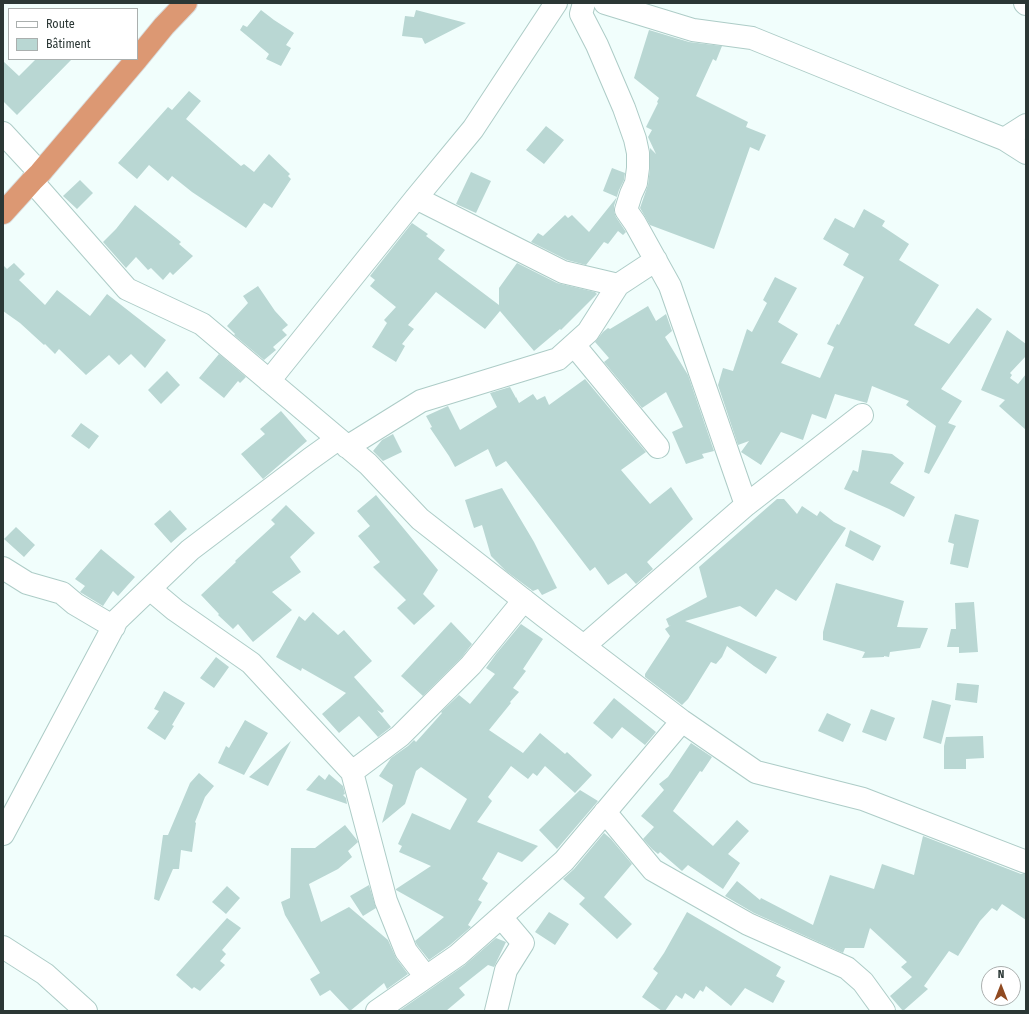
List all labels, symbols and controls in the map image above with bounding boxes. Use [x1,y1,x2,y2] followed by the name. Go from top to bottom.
[8,8,138,60] legend
[46,17,75,31] text: Route
[46,37,91,51] text: Bâtiment
[981,966,1021,1006] north arrow
[998,968,1004,981] text: N

